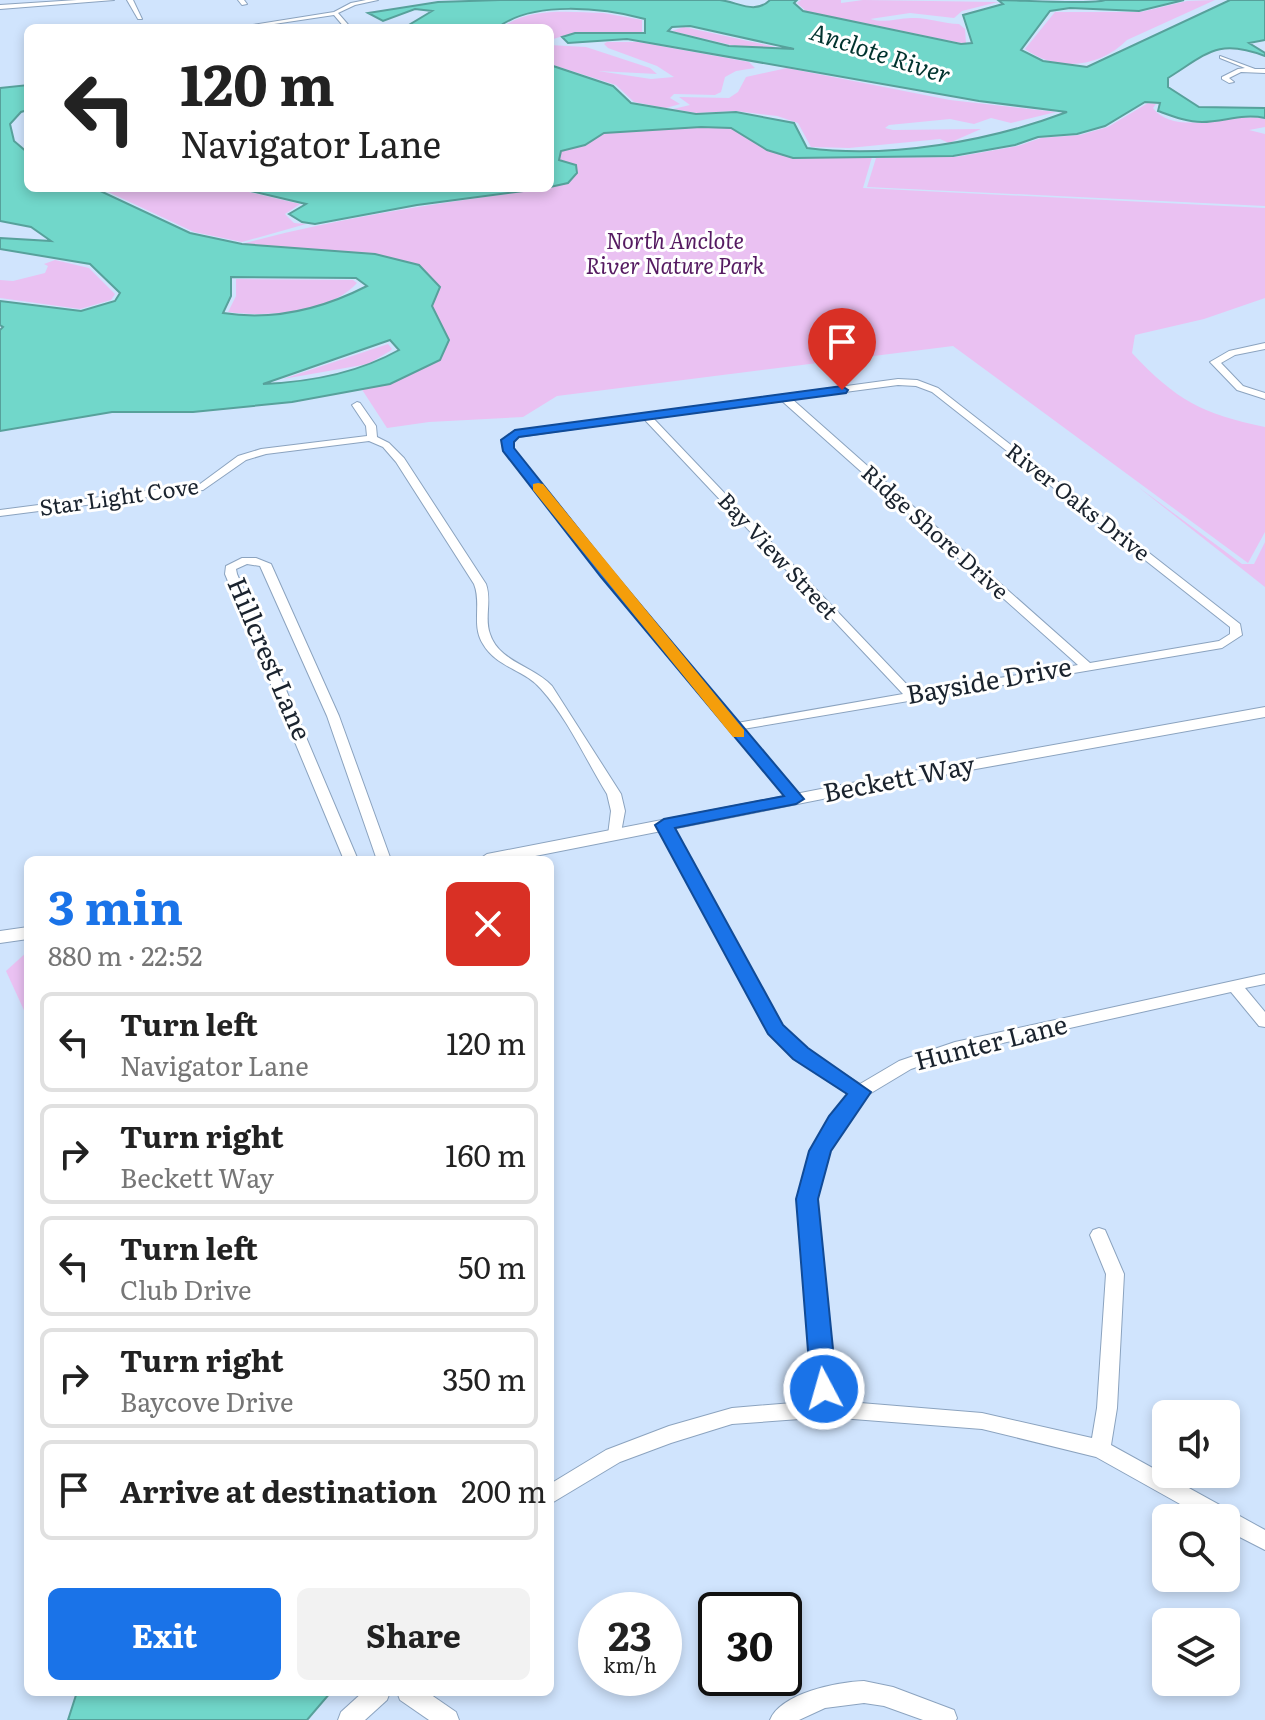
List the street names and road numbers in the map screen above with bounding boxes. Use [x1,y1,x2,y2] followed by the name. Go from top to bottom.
[1000,434,1158,568] street label: River Oaks Drive
[855,456,1017,606] street label: Ridge Shore Drive
[37,468,201,523] street label: Star Light Cove
[711,484,847,626] street label: Bay View Street
[219,570,323,746] street label: Hillcrest Lane
[903,645,1074,712] street label: Bayside Drive
[819,743,978,810] street label: Beckett Way
[910,1003,1071,1078] street label: Hunter Lane

